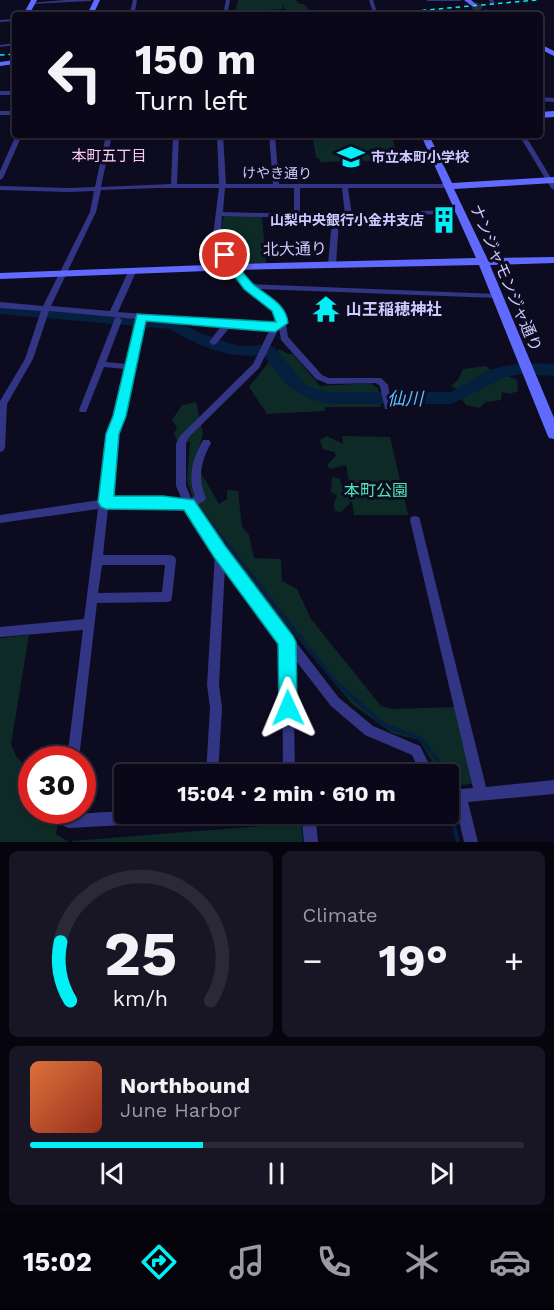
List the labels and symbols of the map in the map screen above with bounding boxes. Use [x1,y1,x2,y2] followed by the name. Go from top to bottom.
[336,142,366,172] school or university icon: 市立本町小学校
[71,147,147,165] district label: 本町五丁目
[371,149,469,165] place label: 市立本町小学校
[242,164,312,182] street label: けやき通り
[466,201,546,355] street label: ナンジャモンジャ通り
[429,205,459,235] building icon: 山梨中央銀行小金井支店
[270,212,424,228] place label: 山梨中央銀行小金井支店
[199,229,250,280] pin
[263,239,327,259] street label: 北大通り
[311,294,341,324] temple icon: 山王稲穂神社
[346,300,442,319] place label: 山王稲穂神社
[387,388,425,409] water label: 仙川
[344,481,408,500] park label: 本町公園
[256,676,320,740] position arrow
[18,746,96,824] speed limit sign: 30

